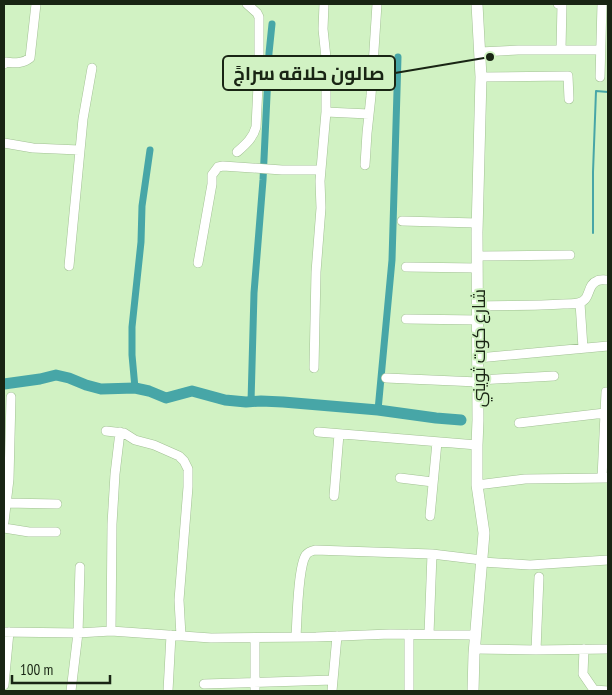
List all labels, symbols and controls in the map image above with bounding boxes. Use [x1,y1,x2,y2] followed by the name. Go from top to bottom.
[223,56,395,90] callout: صالون حلاقه سراجً
[233,61,385,87] text: صالون حلاقه سراجً
[467,289,493,407] street label: شارع كوت ثويني
[12,652,110,684] scale bar
[20,660,53,679] text: 100 m

